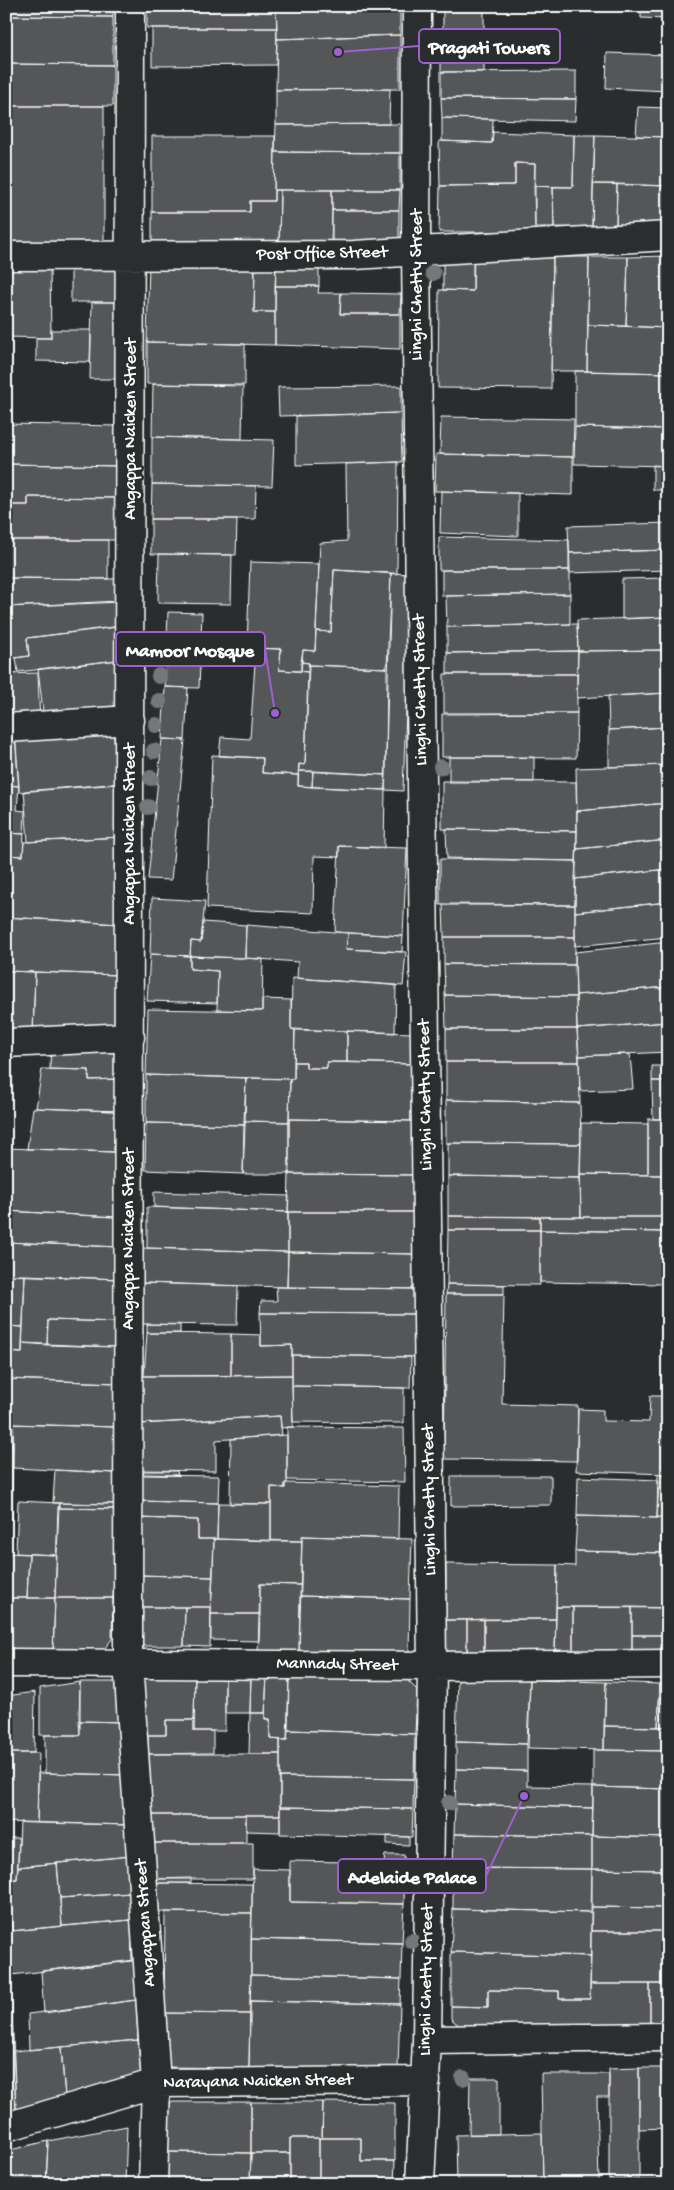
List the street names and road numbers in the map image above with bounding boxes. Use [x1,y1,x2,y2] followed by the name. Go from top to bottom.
[407,208,428,361] street label: Linghi Chetty Street
[255,242,389,266] street label: Post Office Street
[121,337,142,520] street label: Angappa Naicken Street
[409,612,433,766] street label: Linghi Chetty Street
[120,742,141,925] street label: Angappa Naicken Street
[414,1017,438,1171] street label: Linghi Chetty Street
[119,1147,140,1330] street label: Angappa Naicken Street
[418,1422,442,1576] street label: Linghi Chetty Street
[276,1653,399,1677] street label: Mannady Street
[131,1857,161,1988] street label: Angappan Street
[415,1902,439,2056] street label: Linghi Chetty Street
[163,2070,355,2094] street label: Narayana Naicken Street

